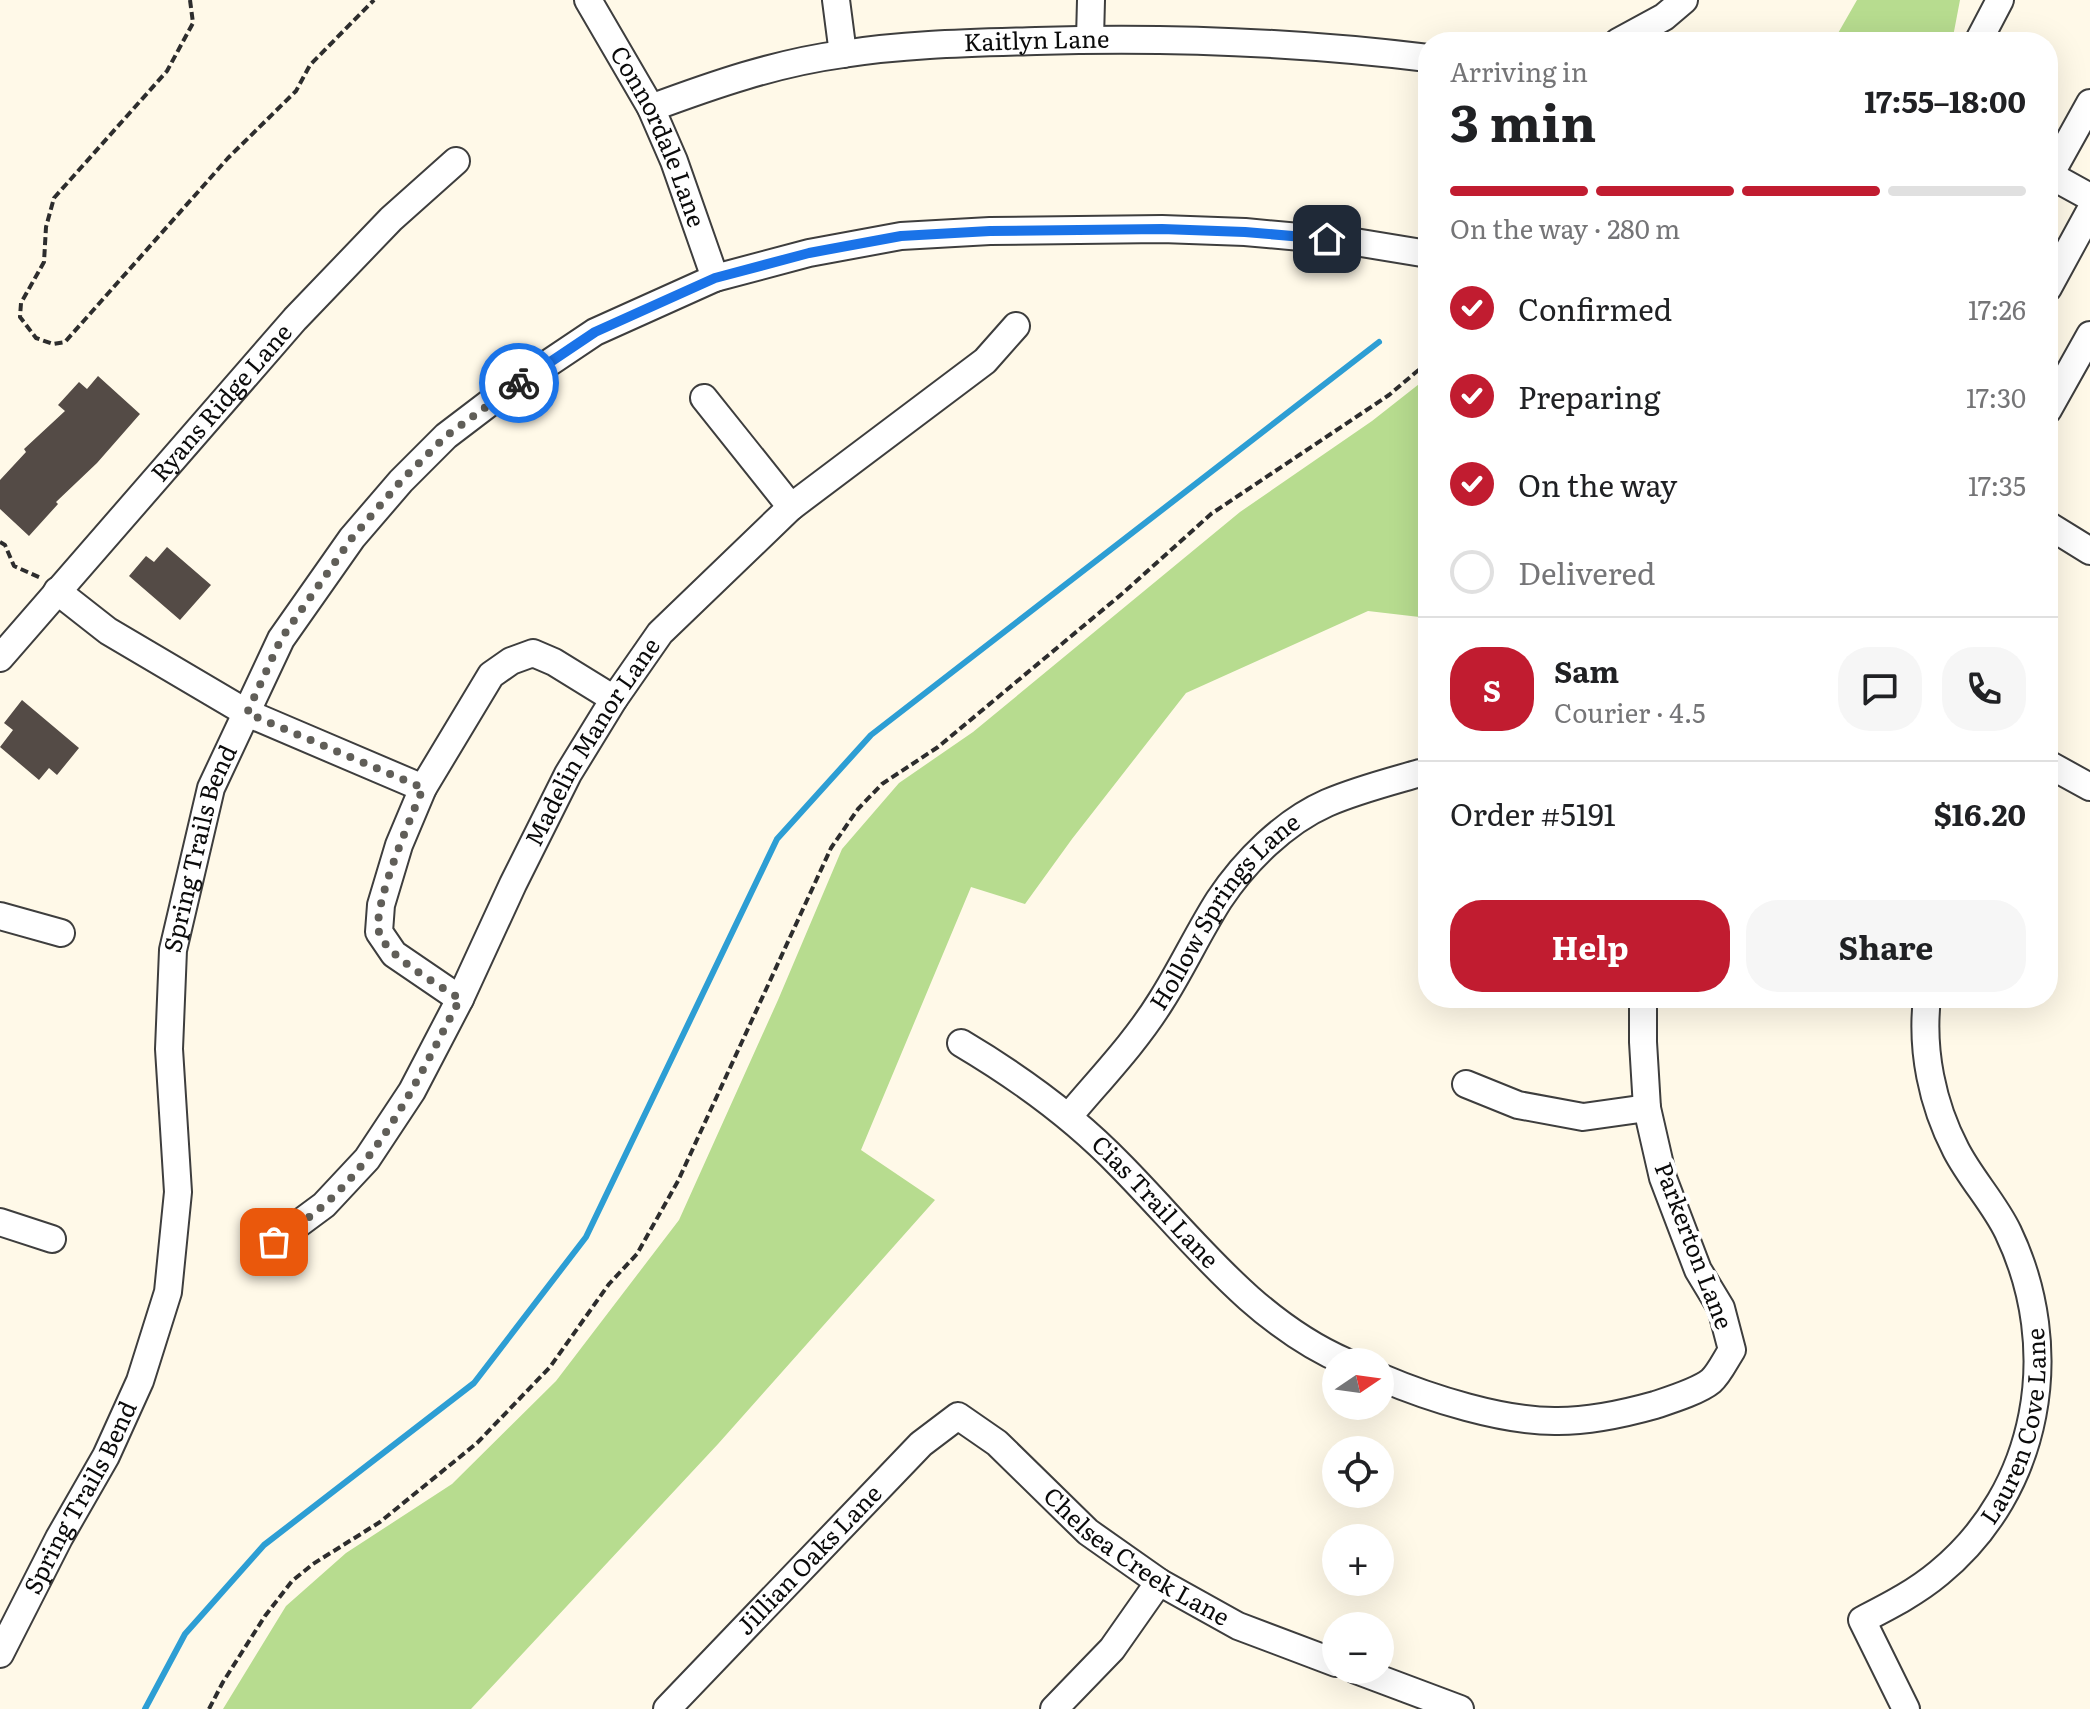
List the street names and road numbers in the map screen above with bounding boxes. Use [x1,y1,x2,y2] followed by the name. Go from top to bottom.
[963,20,1109,58] street label: Kaitlyn Lane
[603,38,716,231] street label: Connordale Lane
[141,315,299,488] street label: Ryans Ridge Lane
[515,629,667,851] street label: Madelin Manor Lane
[153,738,244,956] street label: Spring Trails Bend
[1140,803,1306,1016] street label: Hollow Springs Lane
[1085,1126,1228,1275] street label: Cias Trail Lane
[1647,1157,1743,1334] street label: Parkerton Lane
[1970,1327,2053,1530] street label: Lauren Cove Lane
[13,1394,144,1599] street label: Spring Trails Bend
[727,1476,888,1642] street label: Jillian Oaks Lane
[1037,1478,1237,1633] street label: Chelsea Creek Lane

